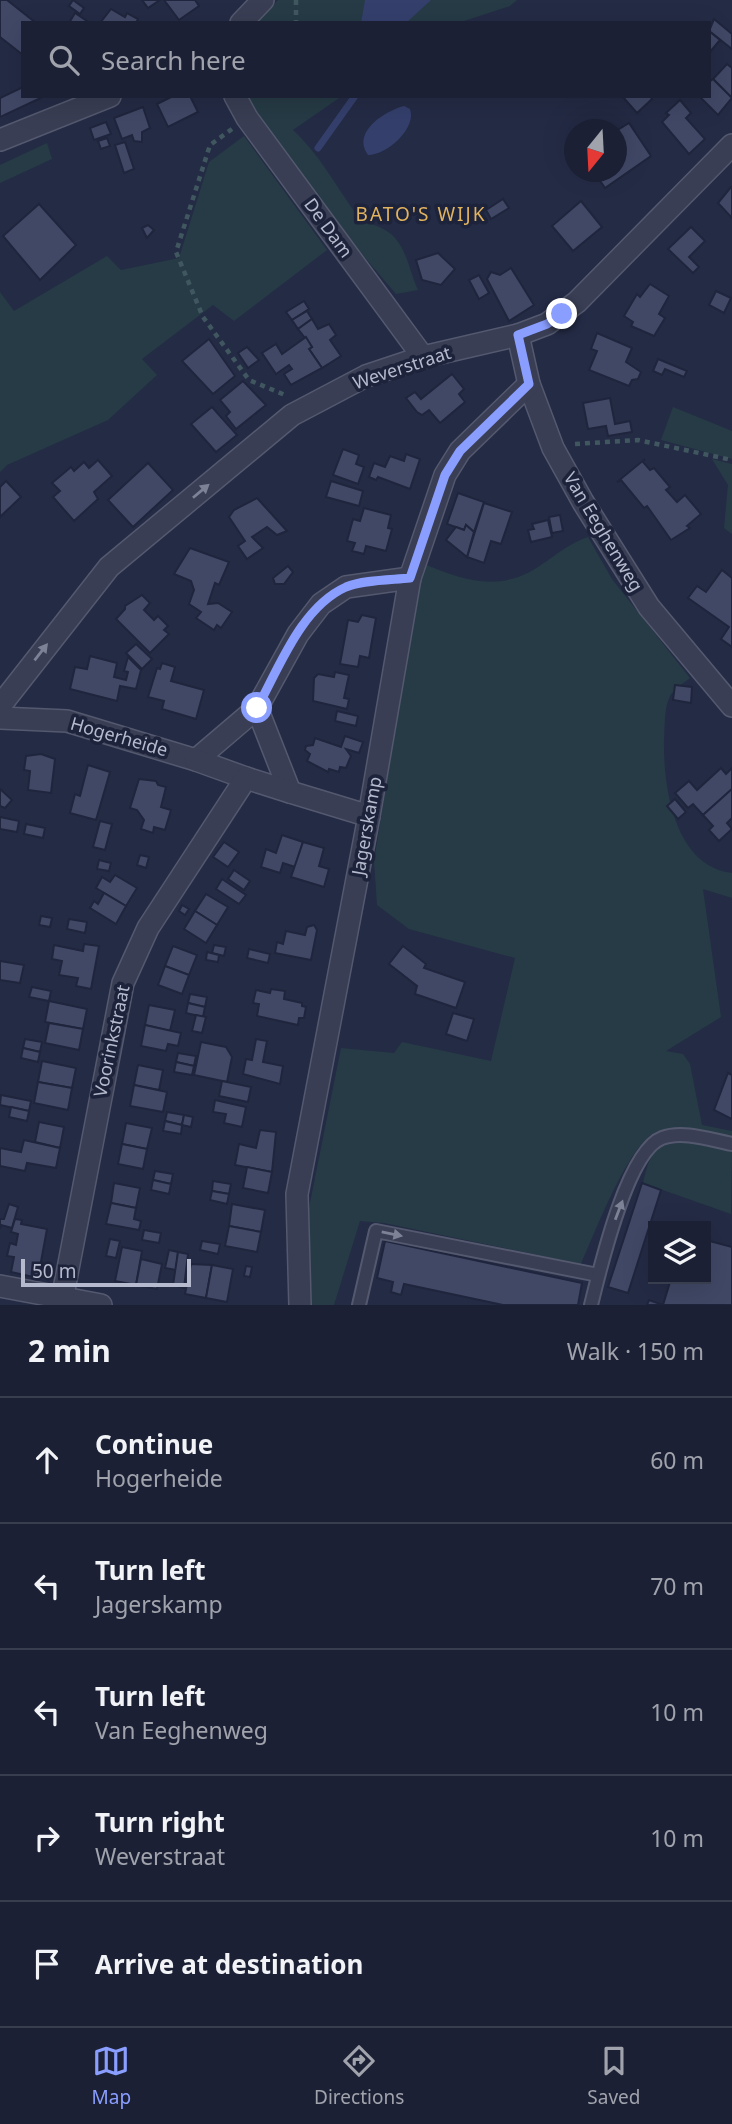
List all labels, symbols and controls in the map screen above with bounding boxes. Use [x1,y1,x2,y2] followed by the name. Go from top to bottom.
[21,21,711,98] search box
[45,41,83,79] icon: search
[101,42,246,78] text: Search here
[564,119,627,182] north arrow
[299,193,359,262] street label: De Dam
[356,201,486,227] district label: BATO'S WIJK
[546,298,577,329] route end
[350,340,454,394] street label: Weverstraat
[559,467,649,596] street label: Van Eeghenweg
[192,484,209,499] one-way arrow
[34,643,49,661] one-way arrow
[241,692,272,723] route start
[68,711,171,761] street label: Hogerheide
[345,775,387,879] street label: Jagerskamp
[87,982,135,1099] street label: Voorinkstraat
[613,1199,624,1220] one-way arrow
[648,1221,711,1284] map controls
[648,1221,711,1284] button: layers
[381,1229,403,1240] one-way arrow
[21,1256,191,1288] scale bar
[32,1258,76,1284] text: 50 m
[28,1330,111,1371] text: 2 min
[567,1335,704,1367] text: Walk · 150 m
[95,1426,213,1462] text: Continue
[28,1441,66,1479] icon: ahead
[650,1444,704,1476] text: 60 m
[95,1462,223,1494] text: Hogerheide
[95,1552,206,1588] text: Turn left
[28,1567,66,1605] icon: left
[650,1570,704,1602] text: 70 m
[95,1588,223,1620] text: Jagerskamp
[95,1678,206,1714] text: Turn left
[28,1693,66,1731] icon: left
[650,1696,704,1728] text: 10 m
[95,1714,268,1746] text: Van Eeghenweg
[95,1804,225,1840] text: Turn right
[28,1819,66,1857] icon: right
[650,1822,704,1854] text: 10 m
[95,1840,225,1872] text: Weverstraat
[28,1945,66,1983] icon: arrive
[95,1946,364,1982] text: Arrive at destination
[92,2042,131,2110] tab: Map
[314,2042,404,2110] tab: Directions
[587,2042,640,2110] tab: Saved

